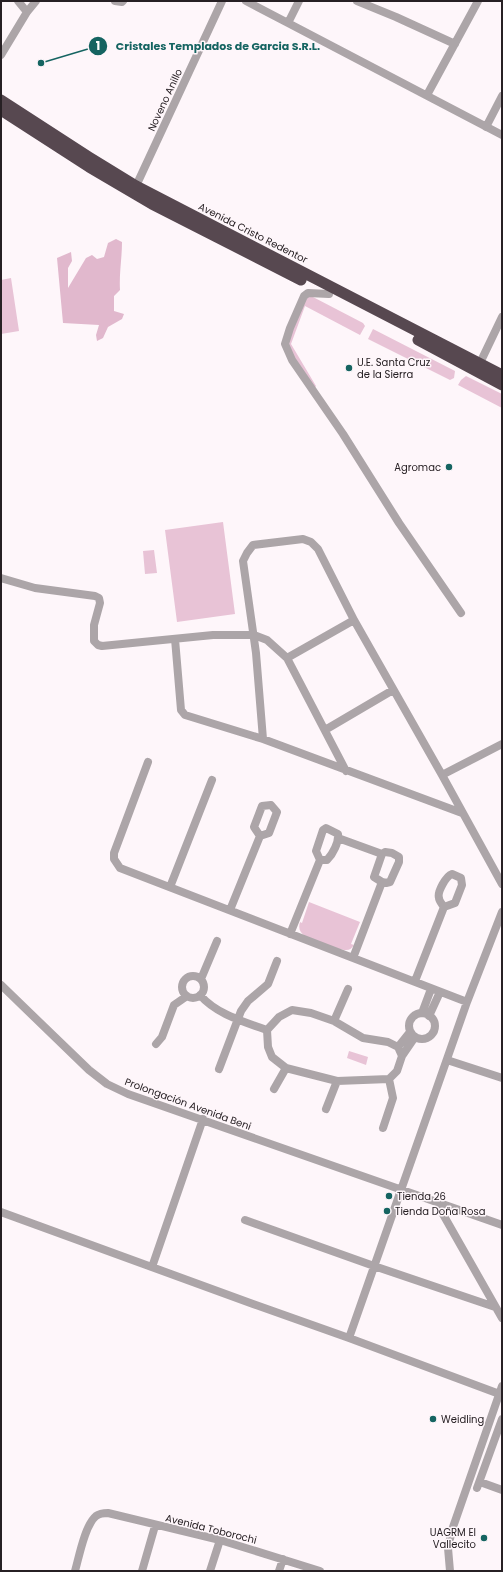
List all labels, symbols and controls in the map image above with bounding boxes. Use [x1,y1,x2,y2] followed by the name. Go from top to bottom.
[88,34,328,57] callout: Cristales Templados de Garcia S.R.L.
[96,37,100,54] text: 1
[116,38,320,54] text: Cristales Templados de Garcia S.R.L.
[144,66,186,134] street label: Noveno Anillo
[196,199,310,267] street label: Avenida Cristo Redentor
[357,355,431,382] place label: U.E. Santa Cruz de la Sierra
[344,363,354,373] marker: U.E. Santa Cruz de la Sierra
[394,460,441,475] place label: Agromac
[444,462,454,472] marker: Agromac
[123,1074,253,1134] street label: Prolongación Avenida Beni
[397,1189,446,1204] place label: Tienda 26
[384,1191,394,1201] marker: Tienda 26
[395,1204,485,1219] place label: Tienda Doña Rosa
[382,1206,392,1216] marker: Tienda Doña Rosa
[441,1412,484,1427] place label: Weidling
[428,1414,438,1424] marker: Weidling
[164,1510,258,1548] street label: Avenida Toborochi
[430,1525,476,1552] place label: UAGRM El Vallecito
[479,1533,489,1543] marker: UAGRM El Vallecito

